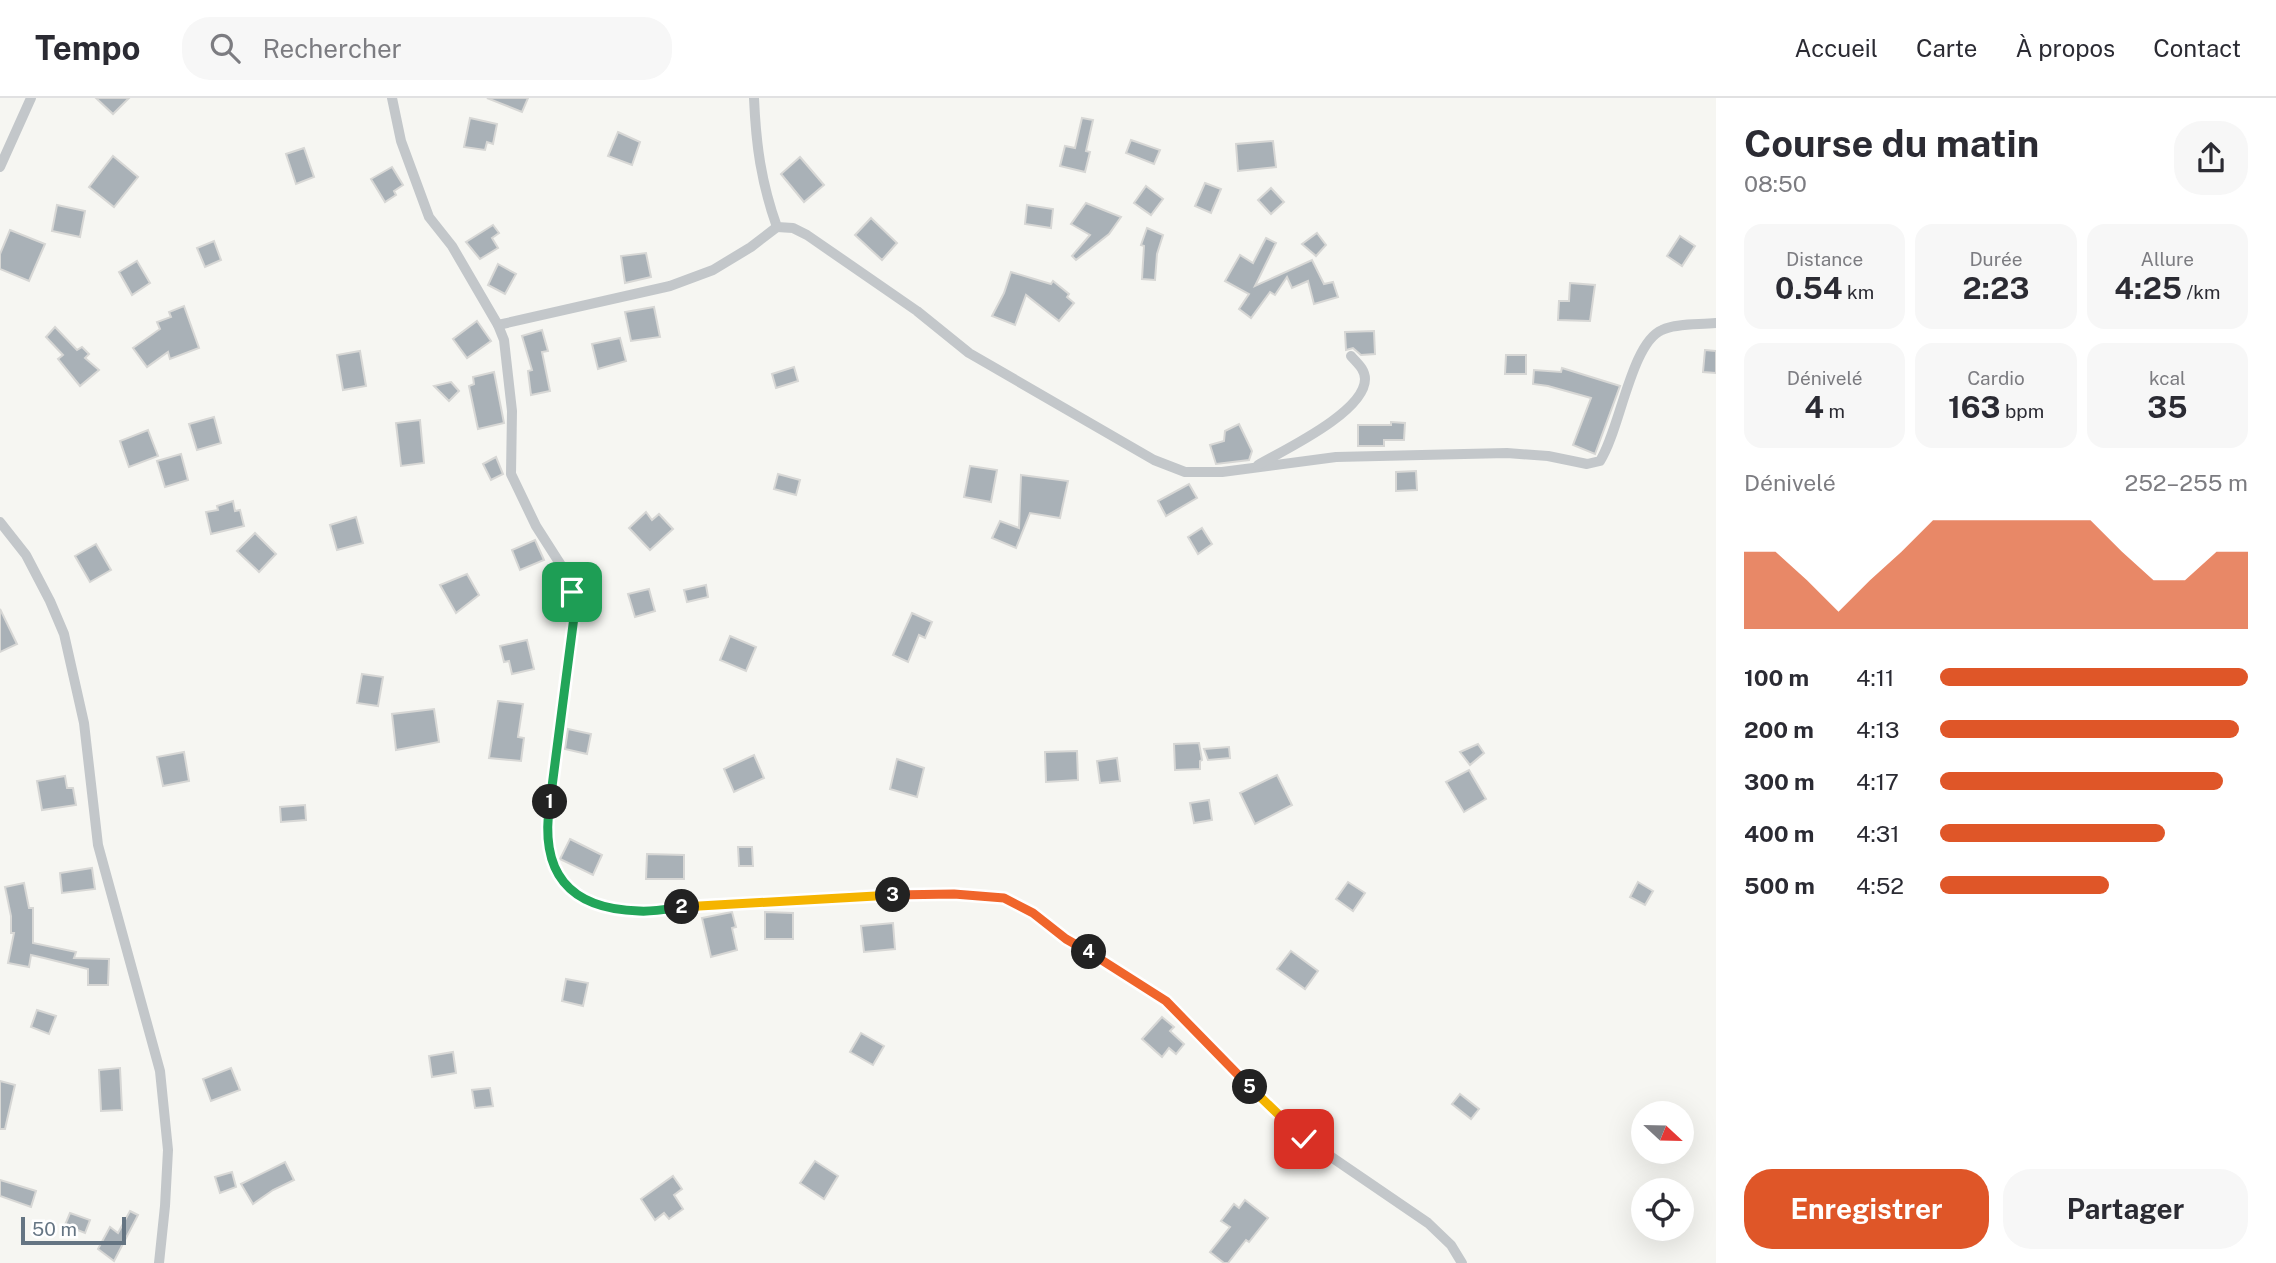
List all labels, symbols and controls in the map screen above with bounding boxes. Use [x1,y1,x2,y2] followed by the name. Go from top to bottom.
[182,17,672,80] search box
[35,29,140,67] text: Tempo
[206,29,244,67] icon: search
[262,33,402,64] text: Rechercher
[1795,34,1878,62] text: Accueil
[1916,34,1977,62] text: Carte
[2015,34,2115,62] text: À propos
[2153,34,2241,62] text: Contact
[1744,121,2039,166] text: Course du matin
[2174,121,2248,195] button: share
[1744,170,1807,197] text: 08:50
[1786,248,1863,270] text: Distance
[1969,248,2023,270] text: Durée
[2141,248,2194,270] text: Allure
[1775,270,1842,306] text: 0.54
[1963,270,2029,306] text: 2:23
[2114,270,2182,306] text: 4:25
[1842,281,1874,303] text: km
[2182,281,2220,303] text: /km
[1787,367,1863,389] text: Dénivelé
[1967,367,2025,389] text: Cardio
[2149,367,2186,389] text: kcal
[1804,389,1824,425] text: 4
[1948,389,2000,425] text: 163
[2147,389,2187,425] text: 35
[1824,400,1845,422] text: m
[2000,400,2044,422] text: bpm
[1744,469,1836,496] text: Dénivelé
[2124,469,2248,496] text: 252–255 m
[542,562,602,622] pin
[553,573,591,611] icon: arrive
[1744,664,1809,691] text: 100 m
[1856,664,1894,691] text: 4:11
[1744,716,1814,743] text: 200 m
[1856,716,1900,743] text: 4:13
[1744,768,1815,795] text: 300 m
[1856,768,1899,795] text: 4:17
[532,784,568,820] pin: 1
[545,790,554,812] text: 1
[1744,820,1814,847] text: 400 m
[1856,820,1900,847] text: 4:31
[1744,872,1815,899] text: 500 m
[1856,872,1904,899] text: 4:52
[876,878,910,912] pin: 3
[886,883,899,905] text: 3
[664,890,700,924] pin: 2
[675,895,688,917] text: 2
[1072,934,1106,970] pin: 4
[1082,940,1095,962] text: 4
[1232,1070,1268,1104] pin: 5
[1243,1075,1256,1097] text: 5
[1631,1101,1694,1164] north arrow
[1631,1101,1694,1241] map controls
[1274,1109,1334,1169] pin
[1285,1120,1323,1158] icon: check
[1744,1169,1989,1249] button: Enregistrer
[2003,1169,2248,1249] button: Partager
[1631,1178,1694,1241] button: locate
[21,1214,126,1246] scale bar
[32,1218,77,1240] text: 50 m

